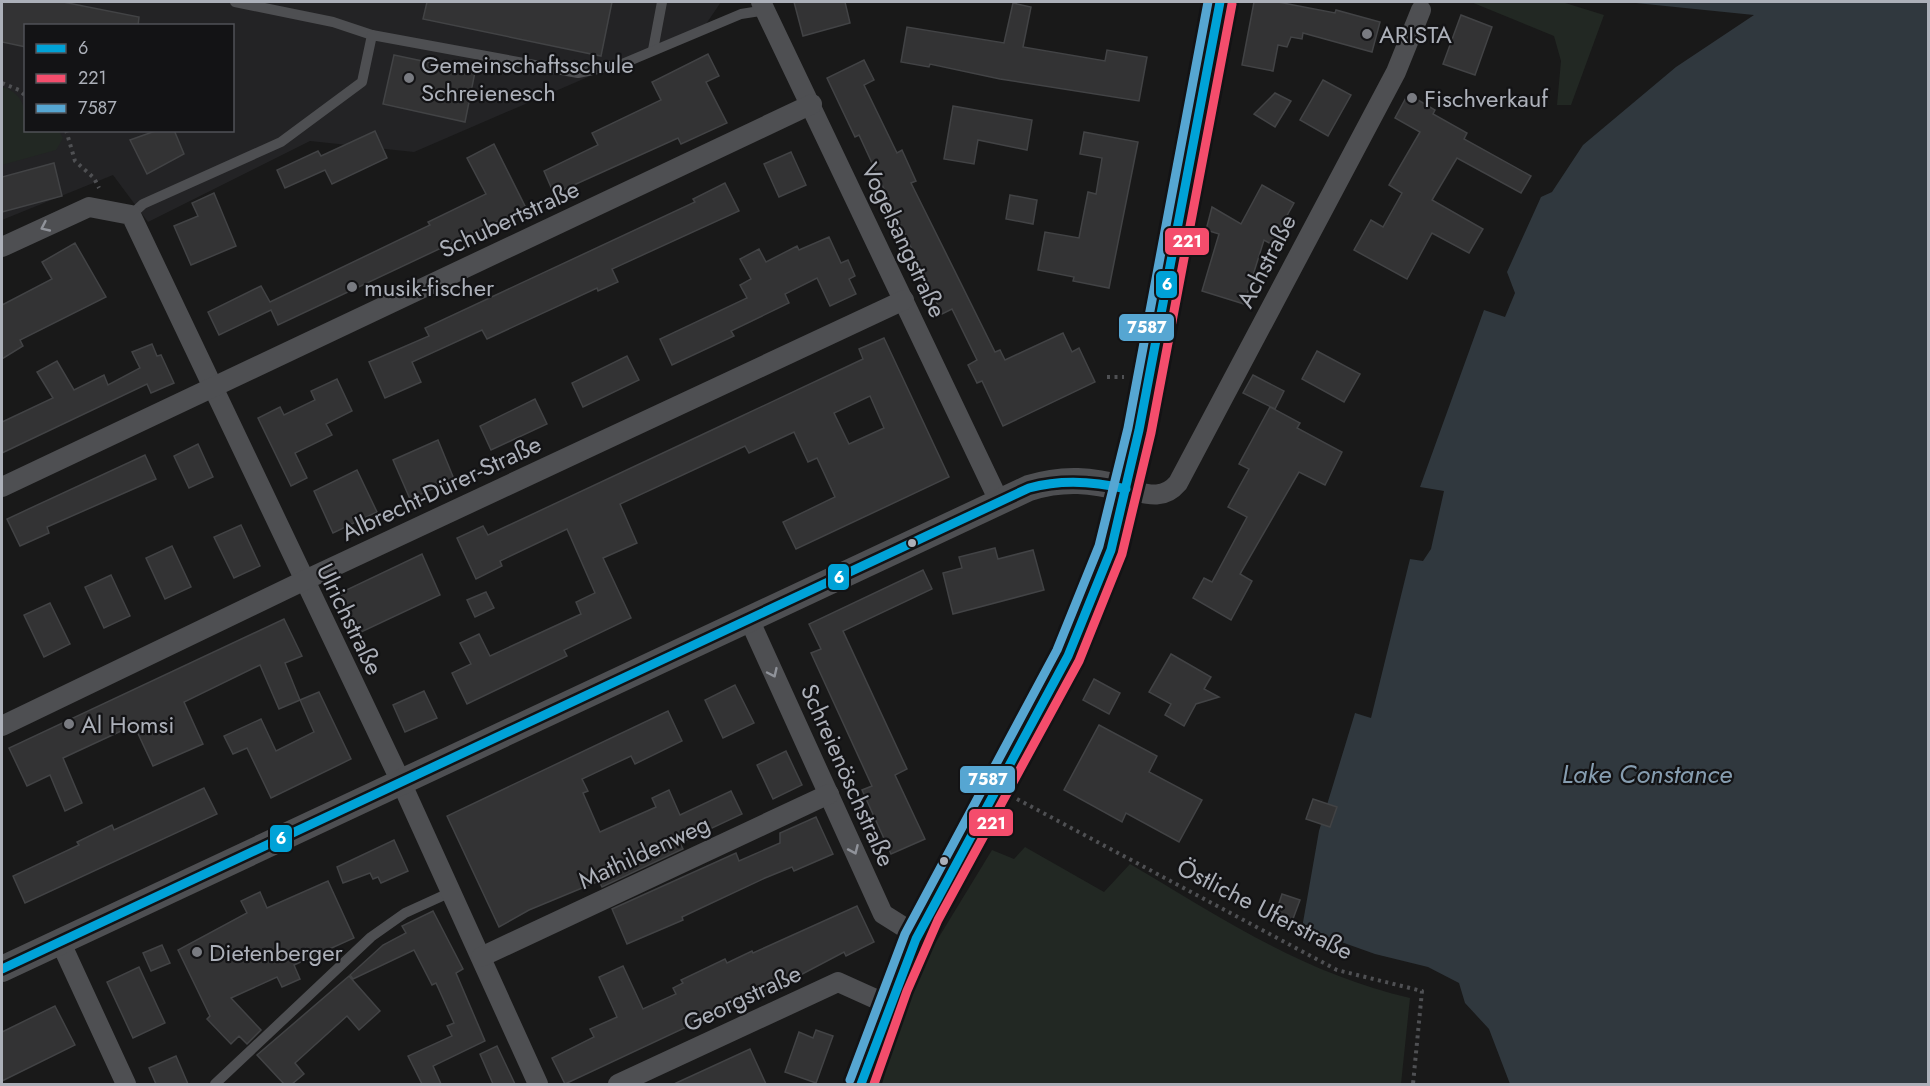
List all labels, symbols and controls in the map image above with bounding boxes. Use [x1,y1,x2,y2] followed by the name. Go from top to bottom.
[1379,17,1452,52] place label: ARISTA
[24,24,234,132] legend
[1360,27,1374,41] marker: ARISTA
[78,35,88,61] text: 6
[421,47,634,110] place label: Gemeinschaftsschule Schreienesch
[78,65,107,91] text: 221
[402,71,416,85] marker: Gemeinschaftsschule Schreienesch
[1424,81,1549,116] place label: Fischverkauf
[1405,91,1419,105] marker: Fischverkauf
[78,95,117,121] text: 7587
[853,157,955,323] street label: Vogelsangstraße
[433,171,585,267] street label: Schubertstraße
[1227,208,1305,314] street label: Achstraße
[41,220,52,232] one-way arrow
[1164,227,1210,256] line badge: 221
[1172,230,1202,253] text: 221
[364,270,495,305] place label: musik-fischer
[1155,270,1178,299] line badge: 6
[1162,273,1172,296] text: 6
[345,280,359,294] marker: musik-fischer
[1118,313,1175,342] line badge: 7587
[1127,316,1167,339] text: 7587
[335,426,547,550] street label: Albrecht-Dürer-Straße
[906,537,918,549] unlabelled marker
[308,557,392,681] street label: Ulrichstraße
[827,563,850,591] line badge: 6
[834,566,844,589] text: 6
[766,666,778,677] one-way arrow
[792,678,904,872] street label: Schreienöschstraße
[81,707,174,742] place label: Al Homsi
[62,717,76,731] marker: Al Homsi
[1562,755,1732,793] water label: Lake Constance
[959,765,1016,794] line badge: 7587
[968,768,1008,791] text: 7587
[572,806,716,898] street label: Mathildenweg
[968,808,1014,837] line badge: 221
[976,812,1006,835] text: 221
[269,824,293,853] line badge: 6
[276,827,286,850] text: 6
[847,844,859,855] one-way arrow
[1171,850,1359,968] street label: Östliche Uferstraße
[938,855,950,867] unlabelled marker
[209,935,344,970] place label: Dietenberger
[190,945,204,959] marker: Dietenberger
[677,955,807,1041] street label: Georgstraße

